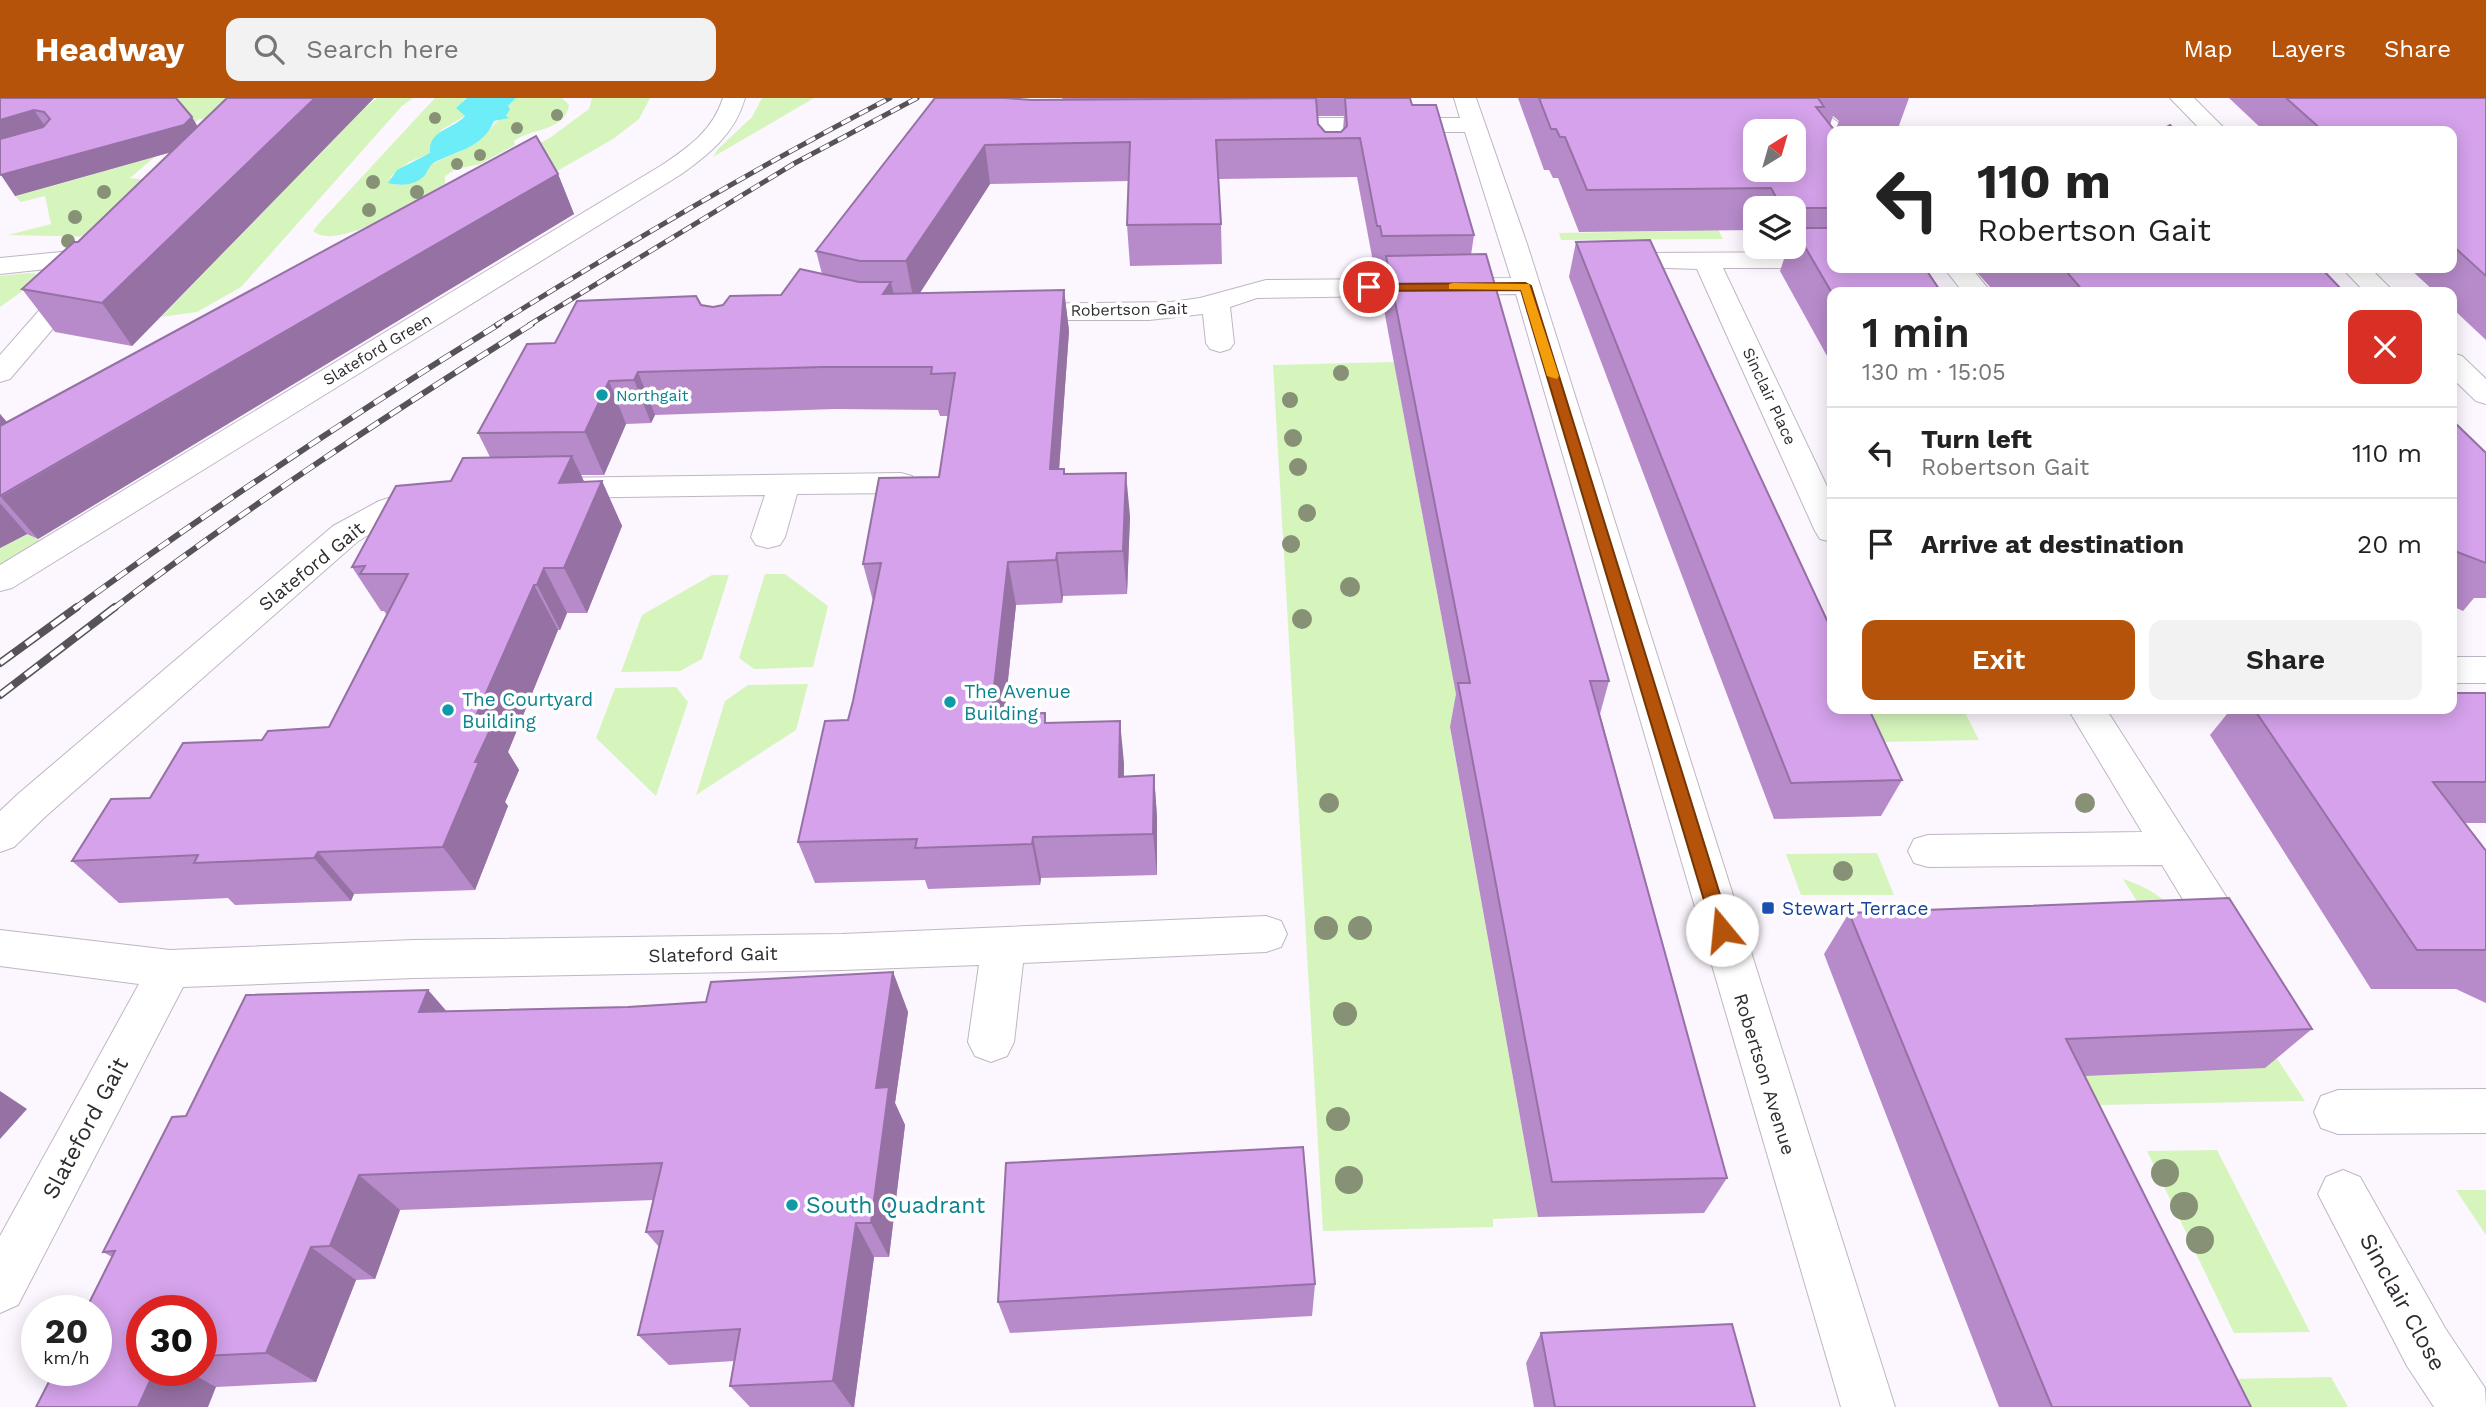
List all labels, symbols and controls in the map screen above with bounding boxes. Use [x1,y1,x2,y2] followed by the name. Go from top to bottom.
[226,18,716,81] search box
[35,30,184,69] text: Headway
[250,30,288,68] icon: search
[306,34,459,64] text: Search here
[2184,35,2232,63] text: Map
[2270,35,2346,63] text: Layers
[2384,35,2451,63] text: Share
[1743,119,1806,182] north arrow
[1743,119,1806,259] map controls
[1977,152,2111,210] text: 110 m
[1862,154,1953,245] icon: left
[1743,196,1806,259] button: layers
[1977,211,2211,249] text: Robertson Gait
[1339,257,1399,317] pin
[1350,268,1388,306] icon: arrive
[1070,299,1188,320] street label: Robertson Gait
[1862,308,1970,357] text: 1 min
[319,310,435,389] street label: Slateford Green
[2348,310,2422,384] button: close
[1739,345,1800,448] street label: Sinclair Place
[1862,359,2006,386] text: 130 m · 15:05
[616,386,689,405] place label: Northgait
[594,387,610,403] marker: Northgait
[1921,424,2032,454] text: Turn left
[1862,434,1900,472] icon: left
[2352,438,2422,468] text: 110 m
[1921,454,2089,481] text: Robertson Gait
[254,517,369,616] street label: Slateford Gait
[1862,525,1900,563] icon: arrive
[1921,529,2184,559] text: Arrive at destination
[2357,529,2422,559] text: 20 m
[1862,620,2135,700] button: Exit
[2149,620,2422,700] button: Share
[964,680,1071,725] place label: The Avenue Building
[462,688,593,733] place label: The Courtyard Building
[942,694,958,710] marker: The Avenue Building
[440,702,456,718] marker: The Courtyard Building
[1685,893,1759,967] position arrow
[1782,897,1928,920] place label: Stewart Terrace
[1760,900,1776,916] marker: Stewart Terrace
[648,942,778,967] street label: Slateford Gait
[1729,991,1800,1158] street label: Robertson Avenue
[37,1053,134,1204] street label: Slateford Gait
[806,1192,985,1219] place label: South Quadrant
[784,1197,800,1213] marker: South Quadrant
[2354,1229,2451,1376] street label: Sinclair Close
[126,1295,217,1386] speed limit sign: 30
[45,1310,88,1352] text: 20
[43,1347,90,1368] text: km/h

